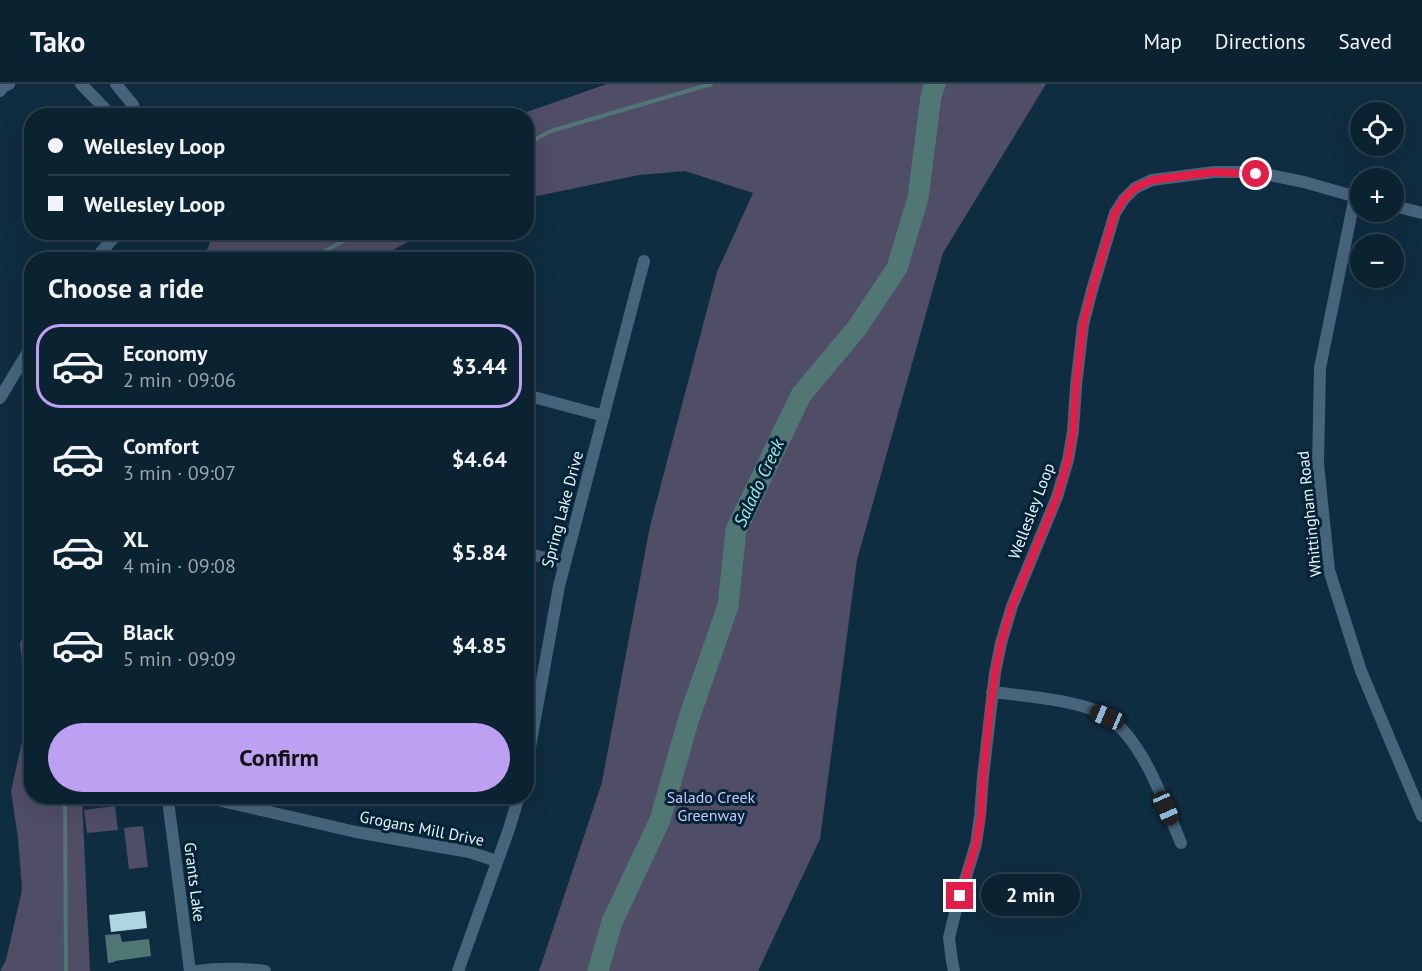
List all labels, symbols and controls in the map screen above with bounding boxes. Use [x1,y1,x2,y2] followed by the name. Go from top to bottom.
[30,23,85,60] text: Tako
[1143,28,1182,55] text: Map
[1215,28,1306,55] text: Directions
[1339,28,1392,55] text: Saved
[1350,102,1404,288] map controls
[1350,102,1404,156] button: locate
[84,132,225,160] text: Wellesley Loop
[1242,160,1269,187] route start
[1350,168,1404,222] button: +
[84,190,225,218] text: Wellesley Loop
[1350,234,1404,288] button: −
[48,271,204,305] text: Choose a ride
[51,339,105,393] icon: car
[123,339,207,367] text: Economy
[452,352,507,380] text: $3.44
[123,367,236,393] text: 2 min · 09:06
[51,432,105,486] icon: car
[123,432,199,460] text: Comfort
[728,434,789,530] water label: Salado Creek
[452,445,507,473] text: $4.64
[537,448,587,570] street label: Spring Lake Drive
[1292,450,1326,578] street label: Whittingham Road
[123,460,236,486] text: 3 min · 09:07
[1003,460,1059,562] street label: Wellesley Loop
[51,525,105,579] icon: car
[123,525,148,553] text: XL
[452,538,507,566] text: $5.84
[123,553,236,579] text: 4 min · 09:08
[51,618,105,672] icon: car
[123,618,174,646] text: Black
[452,631,507,659] text: $4.85
[123,646,236,672] text: 5 min · 09:09
[1087,702,1127,732] car
[48,723,510,792] button: Confirm
[667,787,756,825] park label: Salado Creek Greenway
[1150,788,1182,828] car
[358,806,486,850] street label: Grogans Mill Drive
[180,841,210,923] street label: Grants Lake
[981,875,1080,917] callout: 2 min
[946,882,973,909] route end
[1006,882,1055,908] text: 2 min

